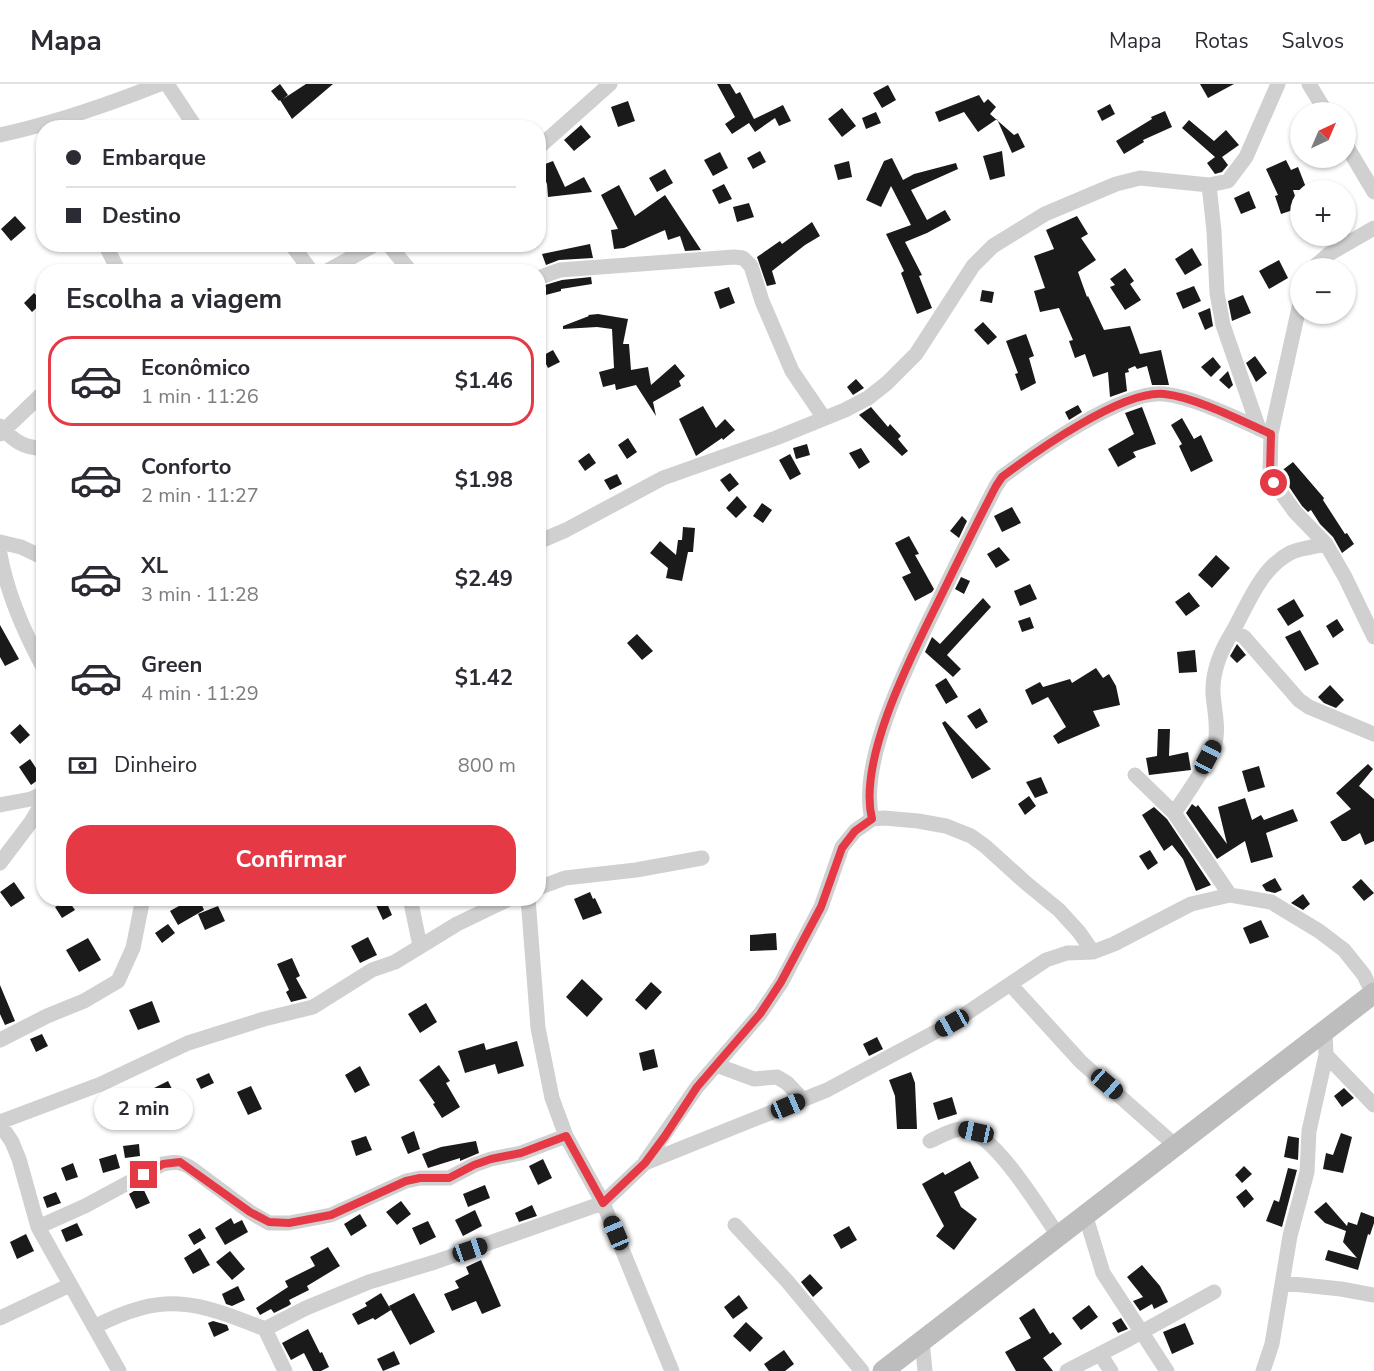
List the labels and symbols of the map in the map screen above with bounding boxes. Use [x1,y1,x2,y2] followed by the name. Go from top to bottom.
[1290,102,1356,168] north arrow
[1260,469,1287,496] route start
[1192,737,1224,777] car
[932,1006,972,1040] car
[1088,1065,1126,1103] car
[94,1088,194,1130] callout: 2 min
[768,1091,808,1121] car
[957,1119,995,1145] car
[130,1161,157,1188] route end
[601,1213,631,1253] car
[450,1236,490,1264] car

